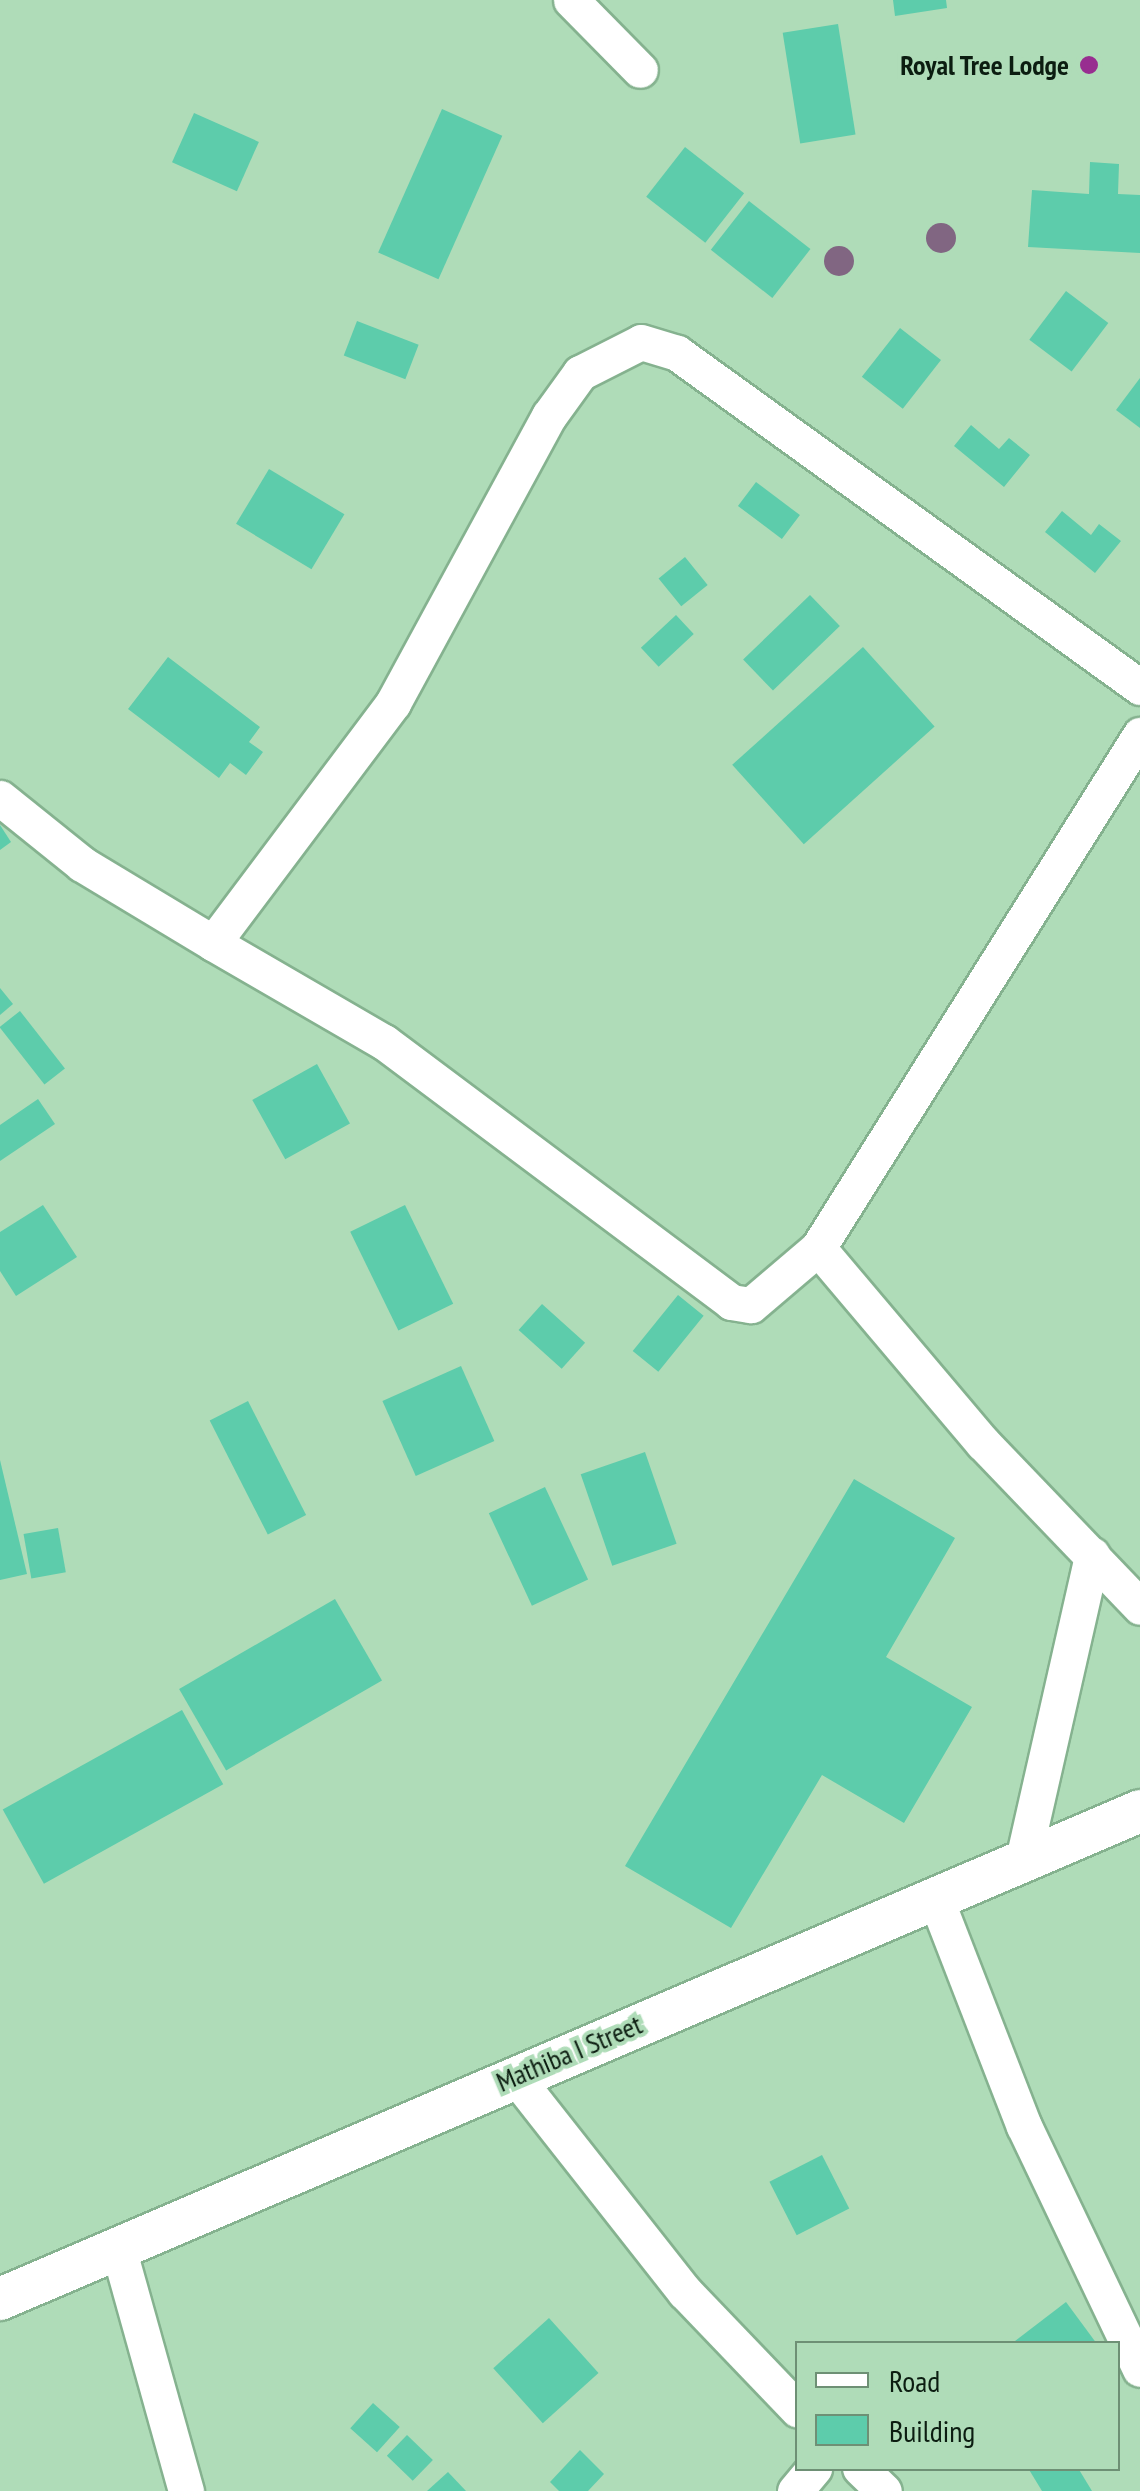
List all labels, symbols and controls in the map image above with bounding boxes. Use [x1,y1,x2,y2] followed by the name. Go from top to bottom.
[899,48,1069,82] place label: Royal Tree Lodge
[1078,54,1100,76] marker: Royal Tree Lodge
[491,2007,647,2099] street label: Mathiba I Street
[795,2341,1120,2471] legend
[889,2361,940,2400] text: Road
[889,2411,975,2450] text: Building

